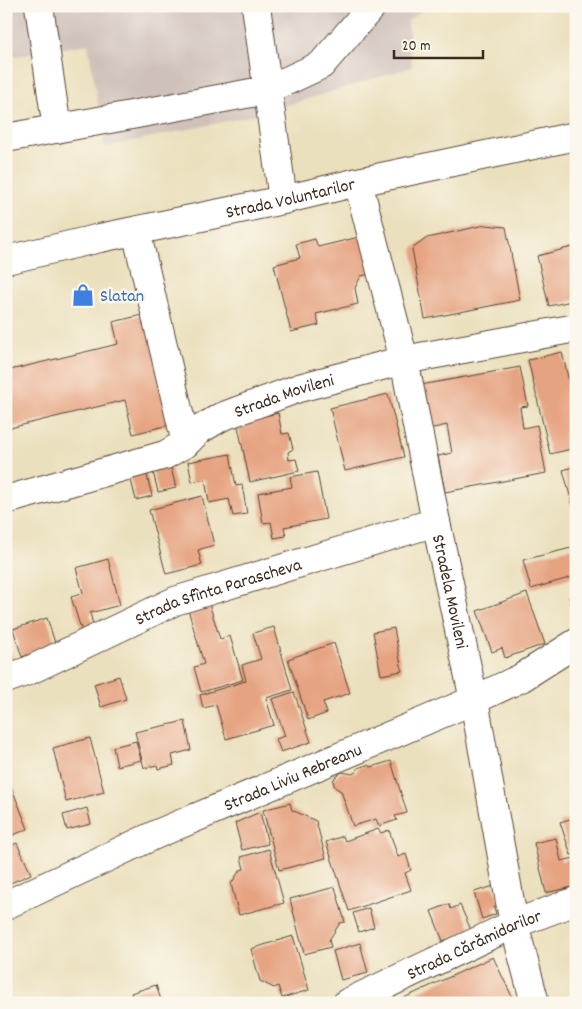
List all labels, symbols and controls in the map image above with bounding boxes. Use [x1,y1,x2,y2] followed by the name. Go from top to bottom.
[394,28,483,60] scale bar
[402,36,430,58] text: 20 m
[224,173,358,227] street label: Strada Voluntarilor
[70,282,96,308] shop icon: Slatan
[100,285,144,310] place label: Slatan
[231,369,337,426] street label: Strada Movileni
[424,533,473,651] street label: Stradela Movileni
[131,553,305,633] street label: Strada Sfînta Parascheva
[221,739,366,819] street label: Strada Liviu Rebreanu
[403,905,546,988] street label: Strada Cărămidarilor

